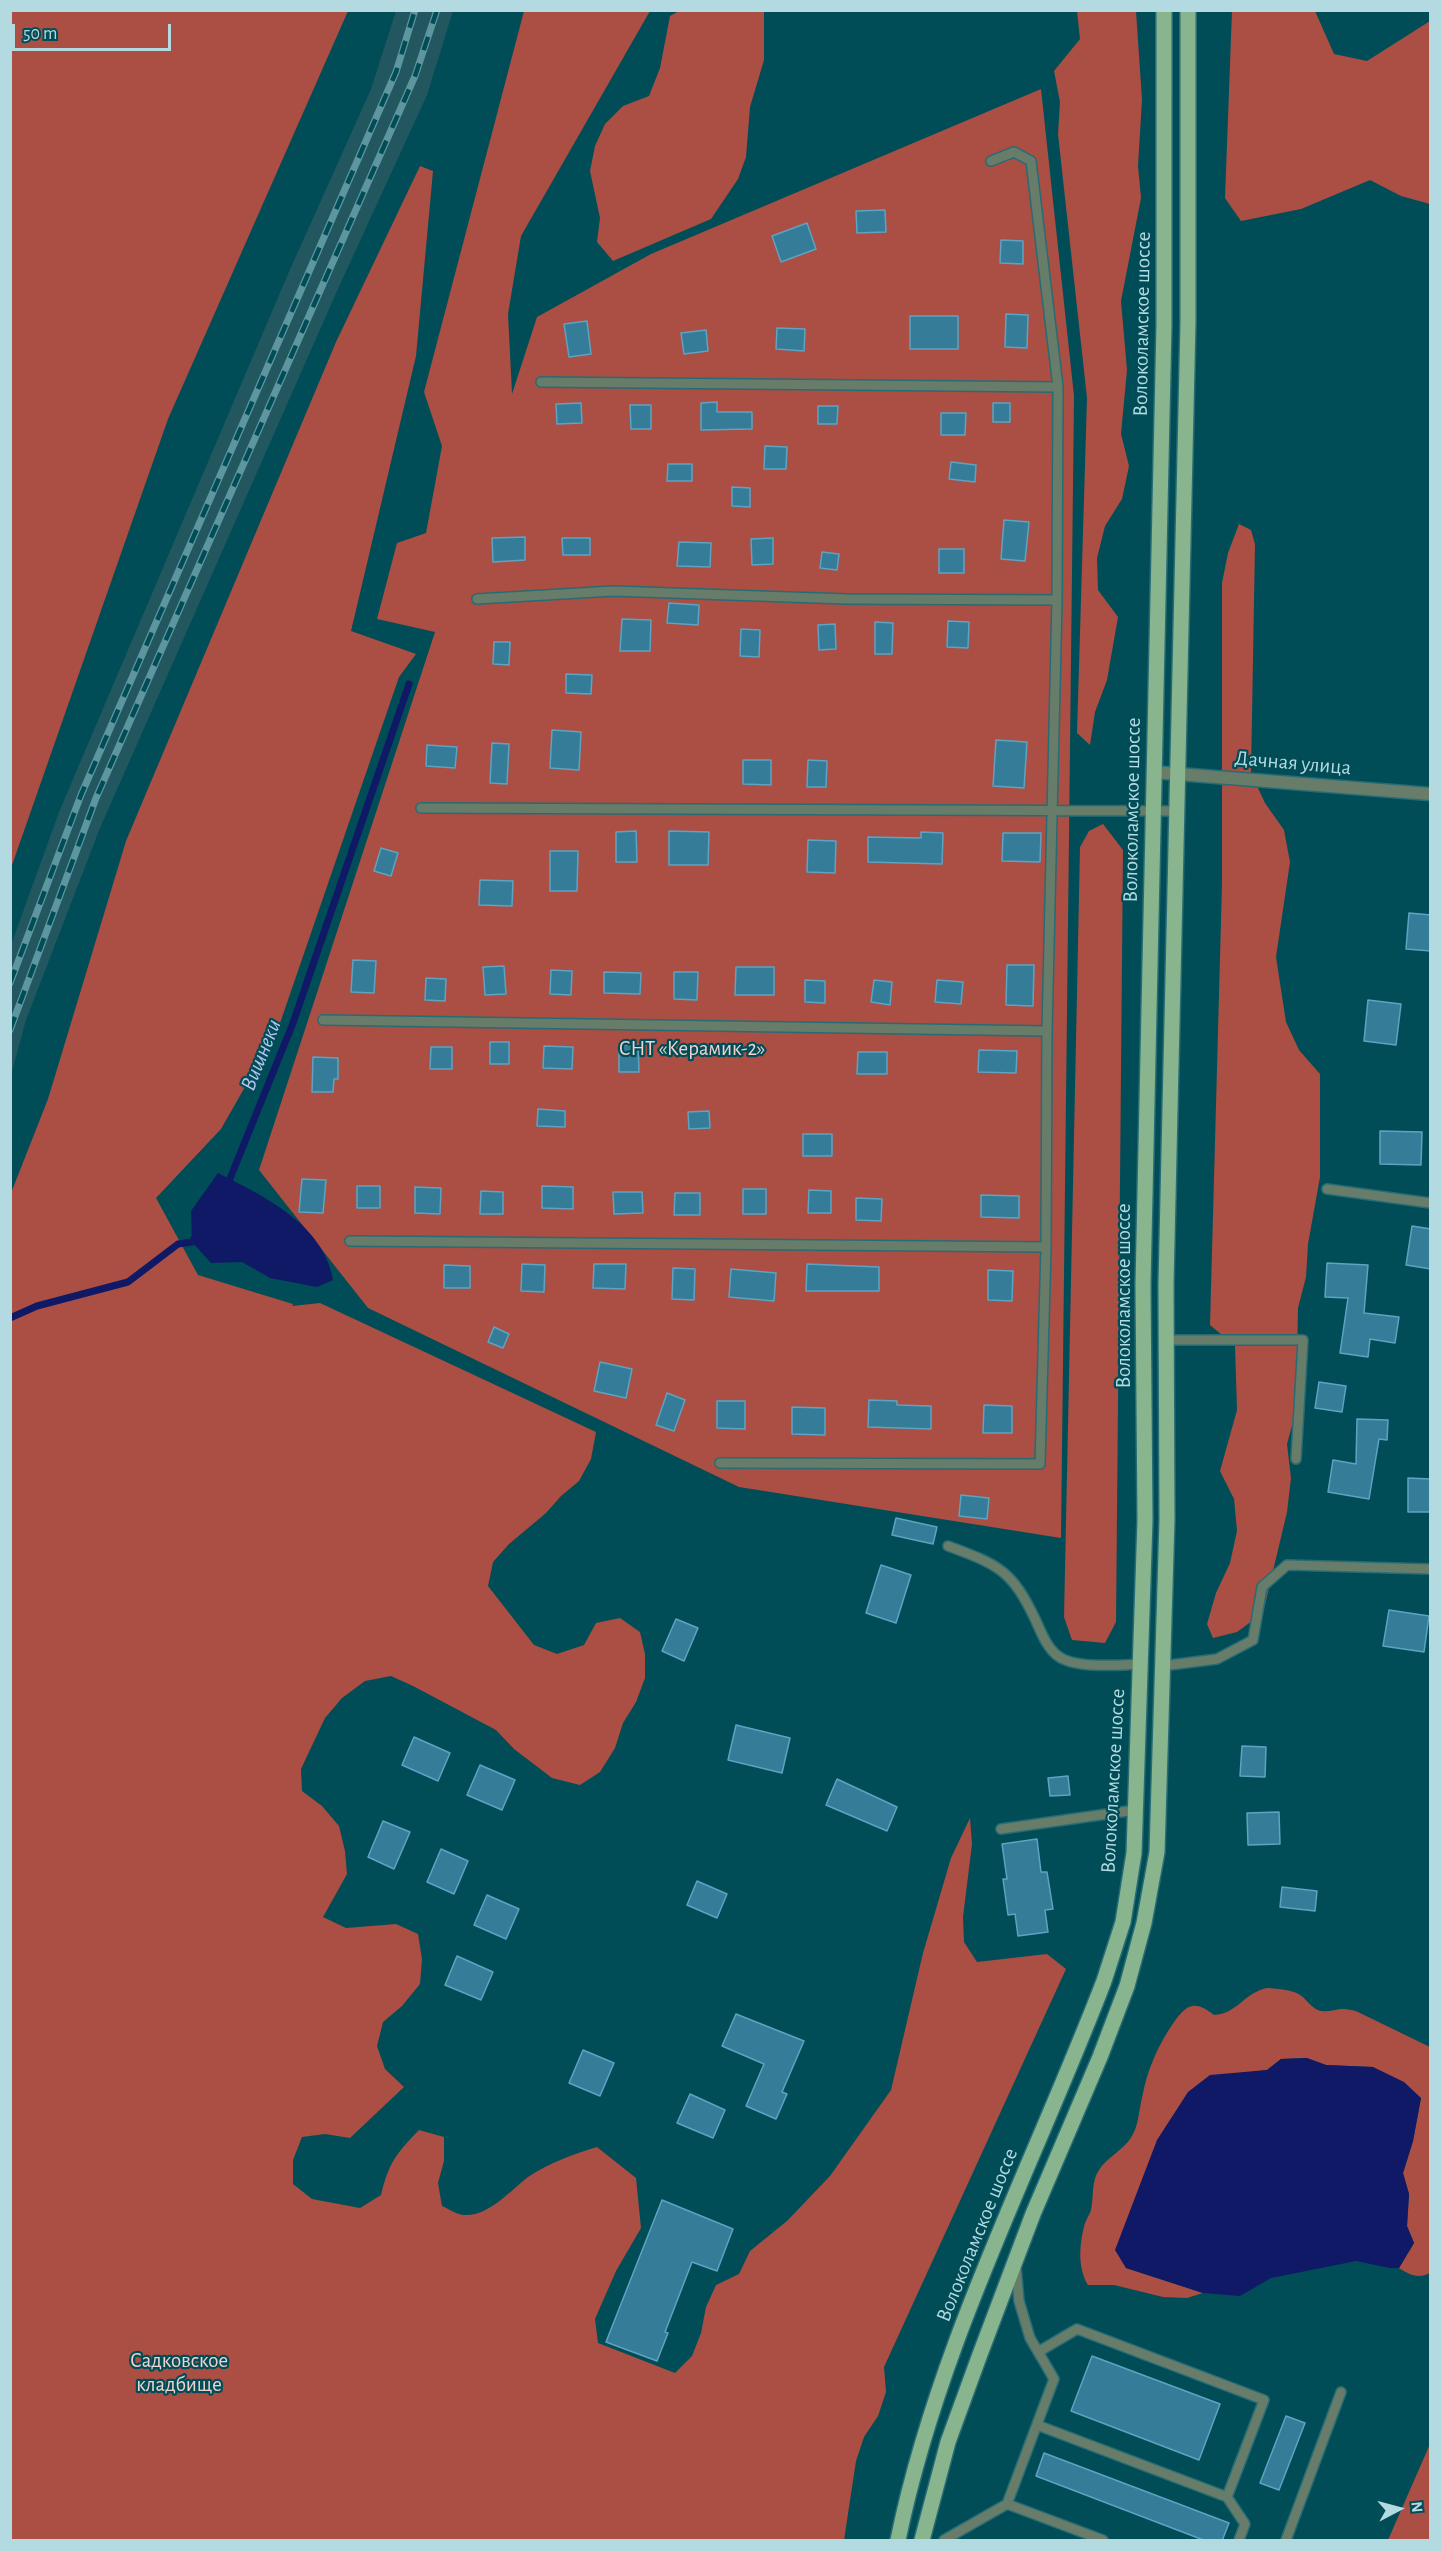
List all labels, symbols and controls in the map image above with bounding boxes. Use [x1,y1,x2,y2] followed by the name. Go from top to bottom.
[15,12,174,50] scale bar
[23,25,57,43] text: 50 m
[1128,231,1156,417] street label: Волоколамское шоссе
[1118,717,1146,903] street label: Волоколамское шоссе
[1234,745,1352,781] street label: Дачная улица
[235,1015,287,1095] water label: Вишнеки
[619,1036,765,1062] park label: СНТ «Керамик-2»
[1111,1203,1137,1389] street label: Волоколамское шоссе
[1096,1688,1130,1874] street label: Волоколамское шоссе
[931,2144,1023,2326] street label: Волоколамское шоссе
[130,2348,228,2398] park label: Садковское кладбище
[1369,2479,1429,2539] north arrow
[1408,2501,1425,2513] text: N

